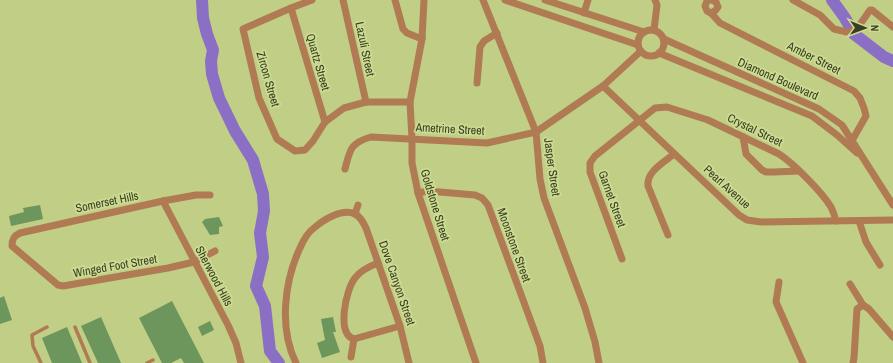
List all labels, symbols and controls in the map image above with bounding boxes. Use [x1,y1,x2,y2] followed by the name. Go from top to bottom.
[845,8,885,48] north arrow
[351,20,379,78] street label: Lazuli Street
[868,25,882,32] text: N
[302,32,334,93] street label: Quartz Street
[784,37,844,78] street label: Amber Street
[252,49,284,109] street label: Zircon Street
[735,54,821,104] street label: Diamond Boulevard
[725,110,786,150] street label: Crystal Street
[414,119,485,139] street label: Ametrine Street
[540,137,564,197] street label: Jasper Street
[700,162,754,212] street label: Pearl Avenue
[417,167,454,243] street label: Goldstone Street
[594,169,630,230] street label: Garnet Street
[74,188,140,216] street label: Somerset Hills
[493,206,535,284] street label: Moonstone Street
[375,239,419,328] street label: Dove Canyon Street
[191,243,237,309] street label: Sherwood Hills
[72,251,158,281] street label: Winged Foot Street

